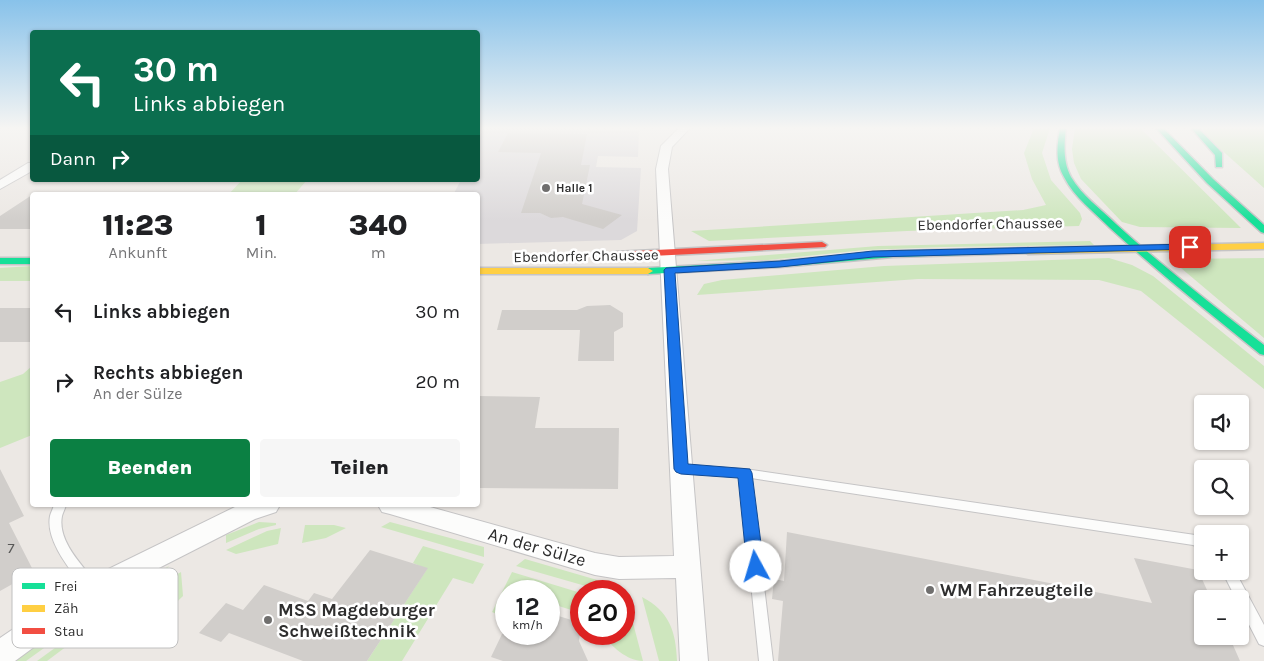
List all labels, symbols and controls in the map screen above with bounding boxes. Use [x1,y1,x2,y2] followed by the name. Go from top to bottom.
[133,49,219,90] text: 30 m
[50,50,115,115] icon: left
[133,91,285,117] text: Links abbiegen
[106,145,134,173] icon: right
[50,148,96,170] text: Dann
[556,181,592,195] place label: Halle 1
[540,182,552,194] marker: Halle 1
[102,207,173,243] text: 11:23
[255,207,267,243] text: 1
[349,207,408,243] text: 340
[917,214,1063,234] street label: Ebendorfer Chaussee
[1169,226,1211,268] pin
[1176,233,1204,261] icon: arrive
[108,243,167,262] text: Ankunft
[246,243,276,262] text: Min.
[371,243,386,262] text: m
[513,246,659,266] street label: Ebendorfer Chaussee
[50,298,78,326] icon: left
[93,301,230,323] text: Links abbiegen
[415,301,460,323] text: 30 m
[93,362,243,384] text: Rechts abbiegen
[50,368,78,396] icon: right
[415,371,460,393] text: 20 m
[93,384,183,403] text: An der Sülze
[1194,395,1249,645] map controls
[1194,395,1249,450] button: sound
[50,439,250,497] button: Beenden
[260,439,460,497] button: Teilen
[1194,460,1249,515] button: search
[486,523,588,571] street label: An der Sülze
[1194,525,1249,580] button: +
[7,539,15,557] house number: 7
[729,540,781,592] position arrow
[12,568,178,648] legend
[54,578,78,595] text: Frei
[940,579,1093,601] place label: WM Fahrzeugteile
[570,580,635,645] speed limit sign: 20
[924,584,936,596] marker: WM Fahrzeugteile
[1194,590,1249,645] button: −
[515,592,540,621] text: 12
[278,599,435,642] place label: MSS Magdeburger Schweißtechnik
[54,600,78,617] text: Zäh
[262,614,274,626] marker: MSS Magdeburger Schweißtechnik
[512,618,543,632] text: km/h
[54,623,84,640] text: Stau

